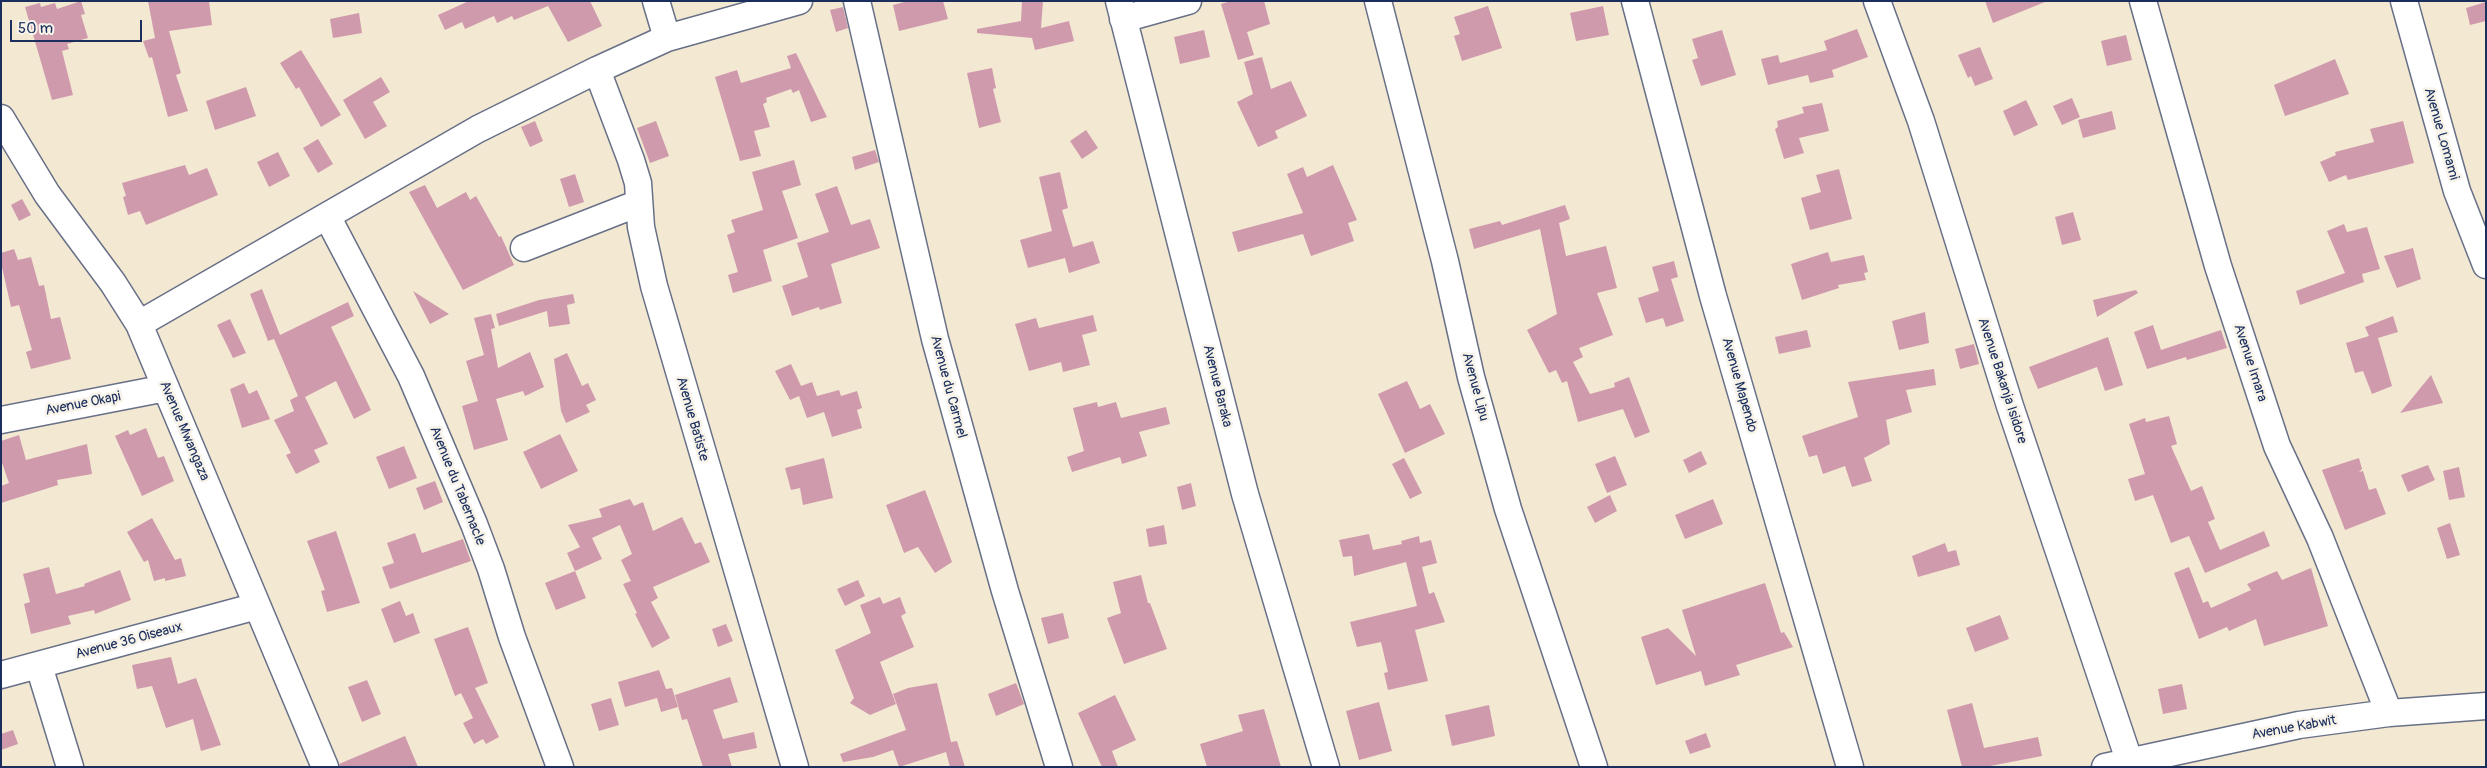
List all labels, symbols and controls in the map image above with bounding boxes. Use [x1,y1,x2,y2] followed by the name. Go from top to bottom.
[12,10,145,42] scale bar
[18,19,53,38] text: 50 m
[2420,86,2462,182] street label: Avenue Lomami
[1974,316,2030,446] street label: Avenue Bakanja Isidore
[2230,322,2270,404] street label: Avenue Imara
[926,334,970,440] street label: Avenue du Carmel
[1717,336,1761,434] street label: Avenue Mapendo
[1199,343,1235,429] street label: Avenue Baraka
[1458,351,1492,423] street label: Avenue Lipu
[672,375,712,463] street label: Avenue Batiste
[155,378,213,484] street label: Avenue Mwangaza
[44,388,122,420] street label: Avenue Okapi
[425,424,489,548] street label: Avenue du Tabernacle
[74,619,184,663] street label: Avenue 36 Oiseaux
[2250,712,2338,744] street label: Avenue Kabwit

